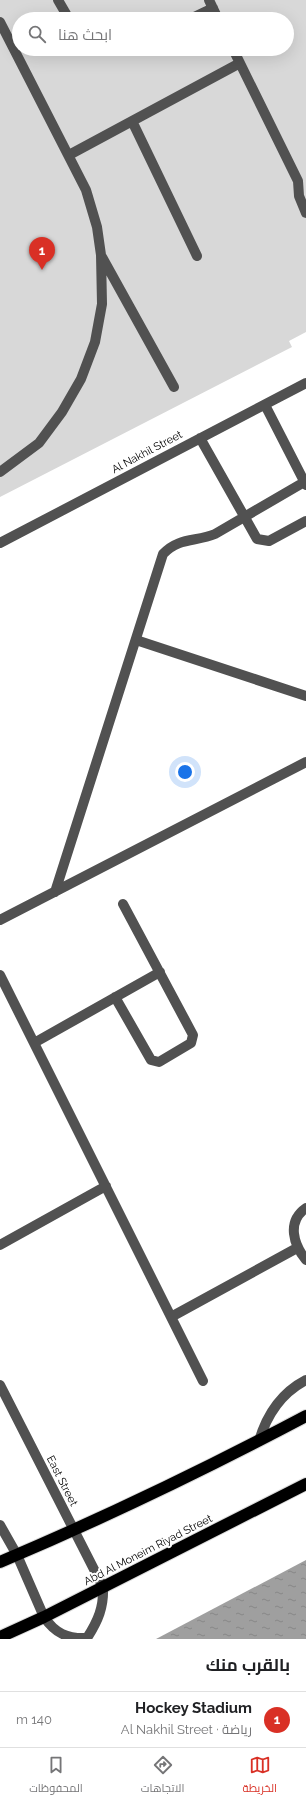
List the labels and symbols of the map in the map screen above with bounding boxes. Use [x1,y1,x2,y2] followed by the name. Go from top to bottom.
[29,237,55,270] pin: 1
[110,428,185,476] street label: Al Nakhil Street
[175,762,195,782] your location
[44,1454,80,1509] street label: East Street
[82,1512,215,1588] street label: Abd Al Moneim Riyad Street

